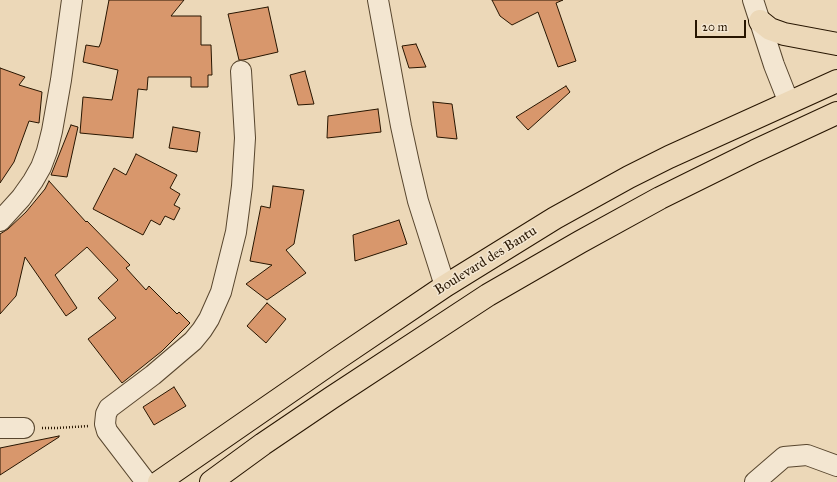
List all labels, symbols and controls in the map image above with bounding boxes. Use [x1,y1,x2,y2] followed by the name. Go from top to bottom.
[697,12,748,38] scale bar
[702,20,728,34] text: 20 m
[432,223,540,299] street label: Boulevard des Bantu

